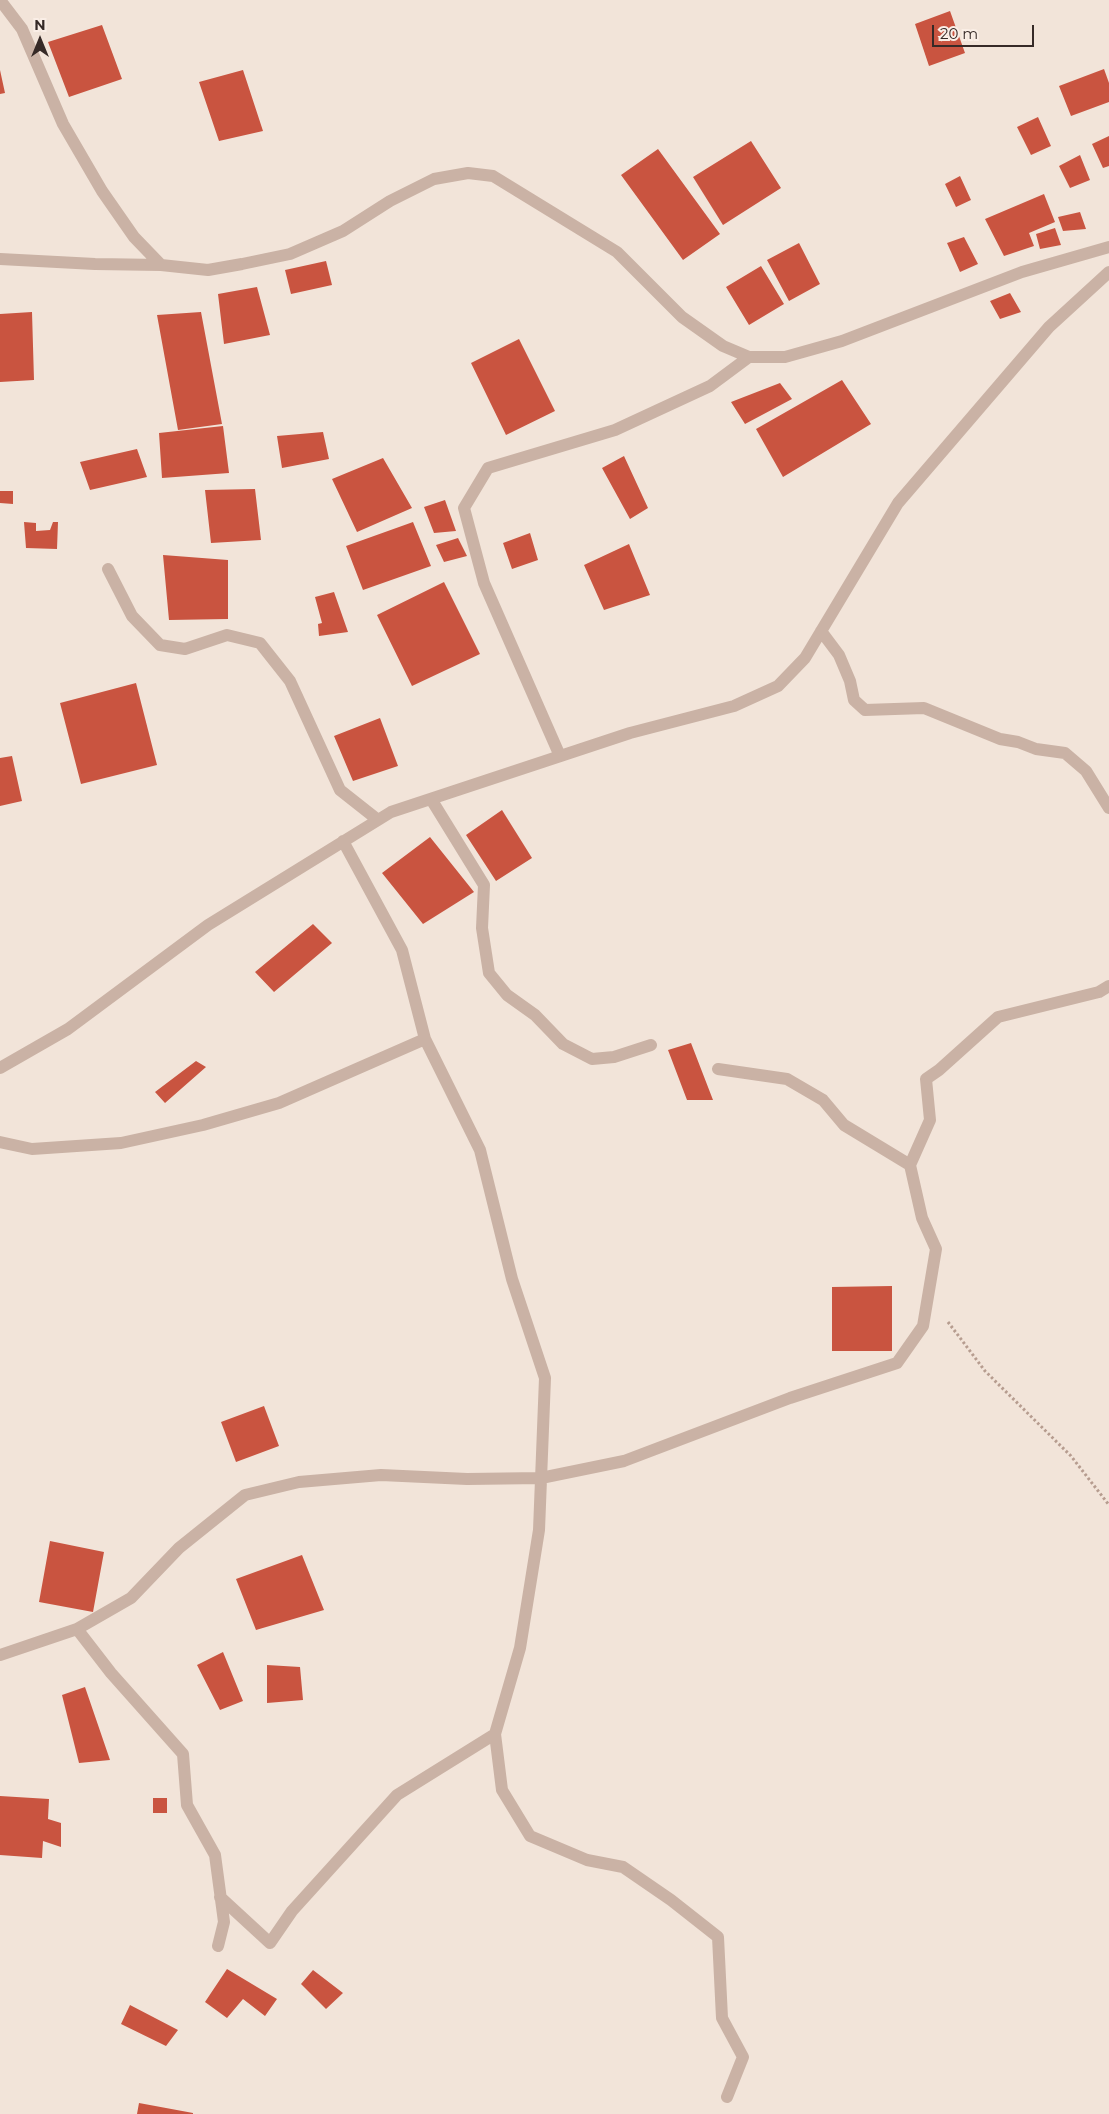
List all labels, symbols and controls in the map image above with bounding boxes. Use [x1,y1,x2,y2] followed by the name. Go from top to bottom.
[15,15,65,65] north arrow
[934,15,1036,47] scale bar
[34,16,46,34] text: N
[940,24,978,43] text: 20 m

